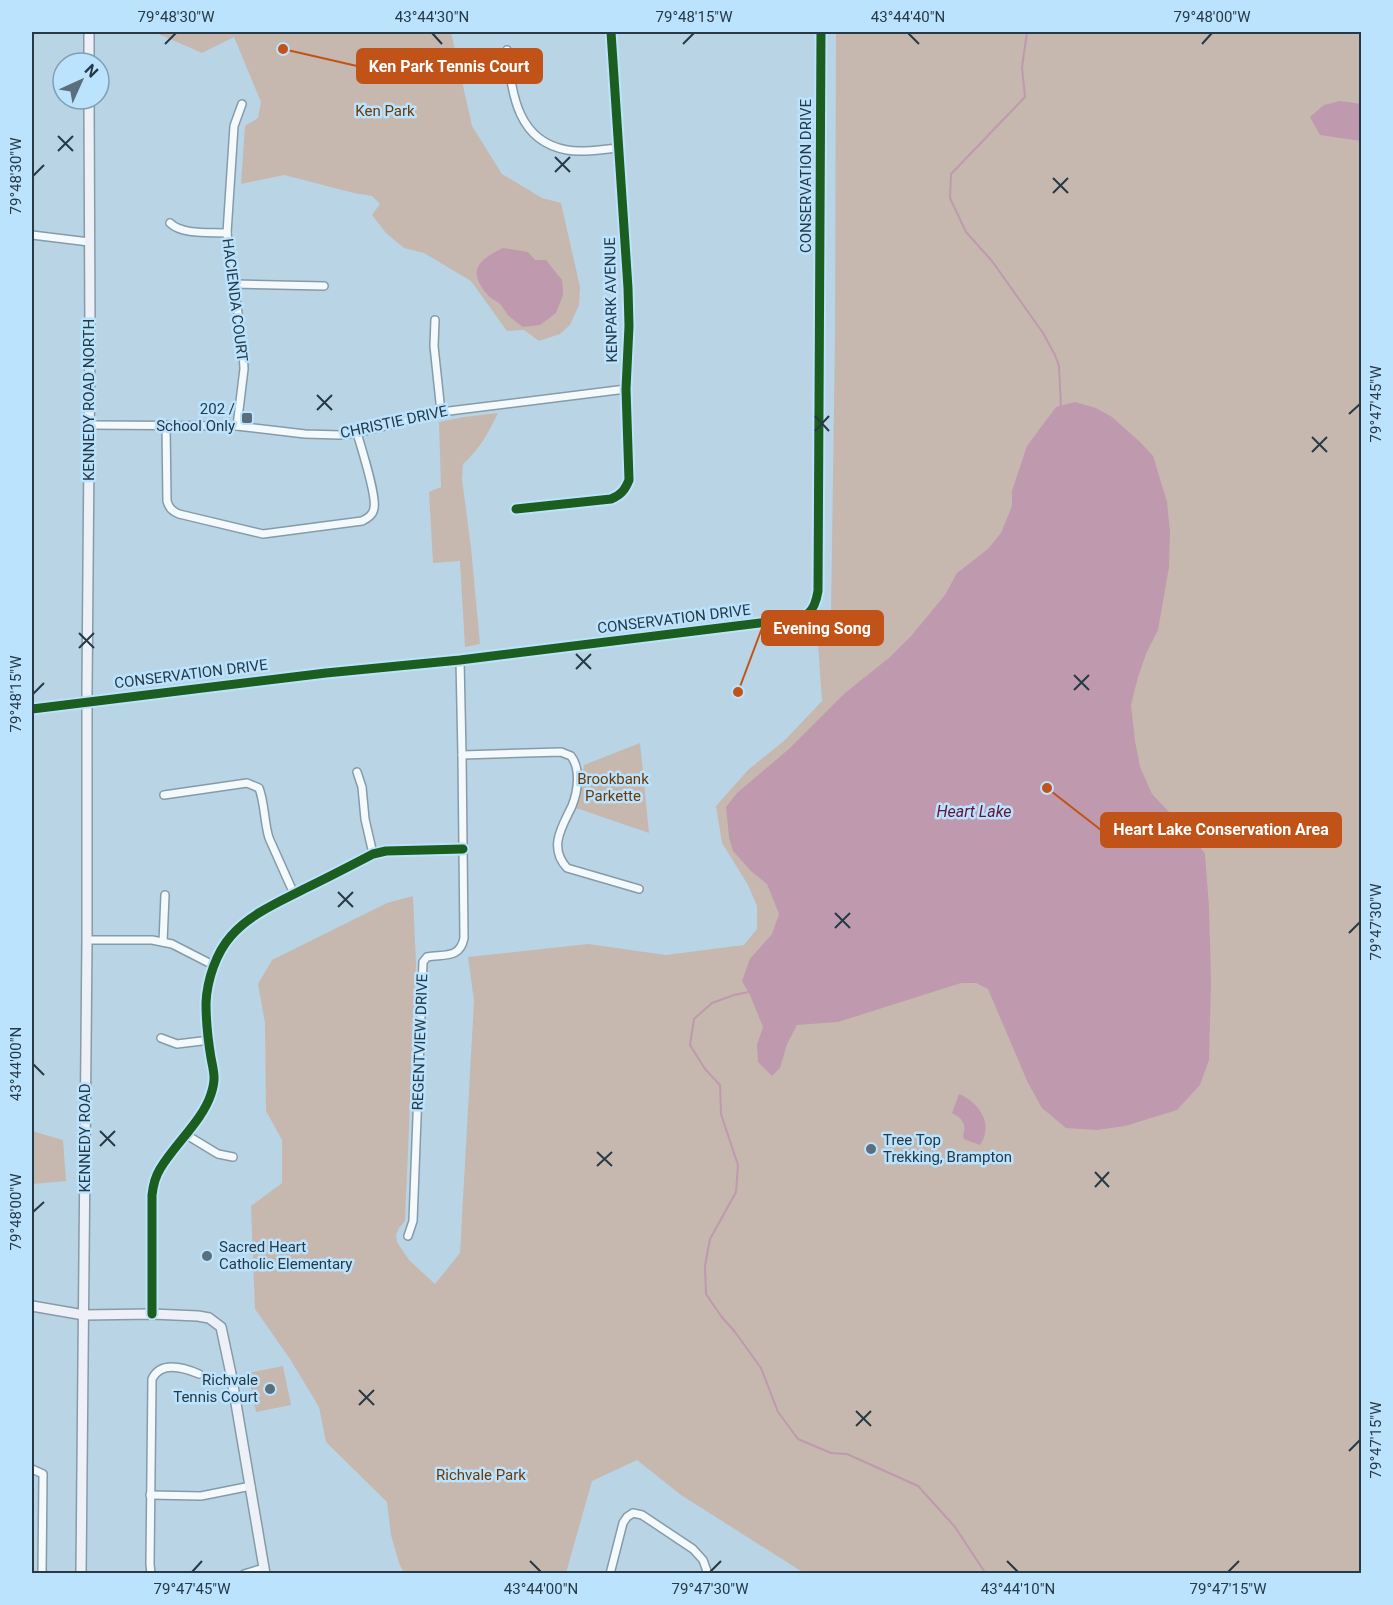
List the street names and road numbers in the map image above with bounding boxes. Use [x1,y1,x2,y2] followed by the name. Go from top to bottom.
[797,98,815,253] street label: CONSERVATION DRIVE
[218,237,252,363] street label: HACIENDA COURT
[601,237,621,363] street label: KENPARK AVENUE
[80,319,98,481] street label: KENNEDY ROAD NORTH
[339,402,450,442] street label: CHRISTIE DRIVE
[596,601,752,637] street label: CONSERVATION DRIVE
[113,656,269,692] street label: CONSERVATION DRIVE
[409,973,431,1111] street label: REGENTVIEW DRIVE
[76,1083,94,1193] street label: KENNEDY ROAD

